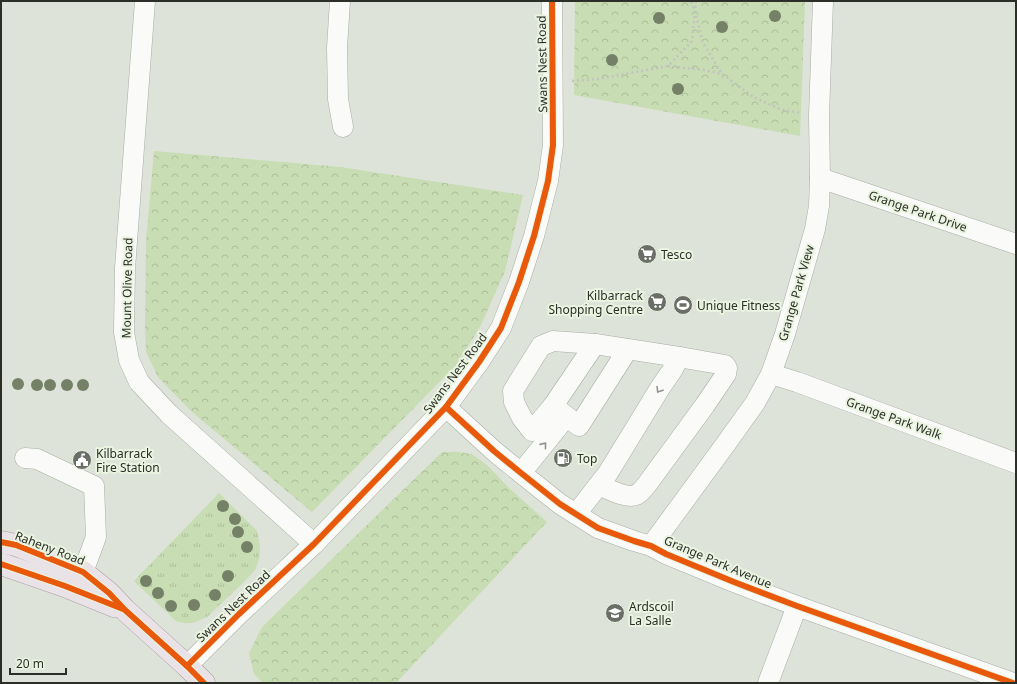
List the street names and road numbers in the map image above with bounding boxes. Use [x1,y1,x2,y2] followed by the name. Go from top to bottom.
[533,15,551,113] street label: Swans Nest Road
[867,186,970,236] street label: Grange Park Drive
[118,237,136,339] street label: Mount Olive Road
[774,242,818,343] street label: Grange Park View
[419,329,491,417] street label: Swans Nest Road
[844,393,945,443] street label: Grange Park Walk
[12,527,88,569] street label: Raheny Road
[662,532,775,592] street label: Grange Park Avenue
[192,566,274,646] street label: Swans Nest Road

